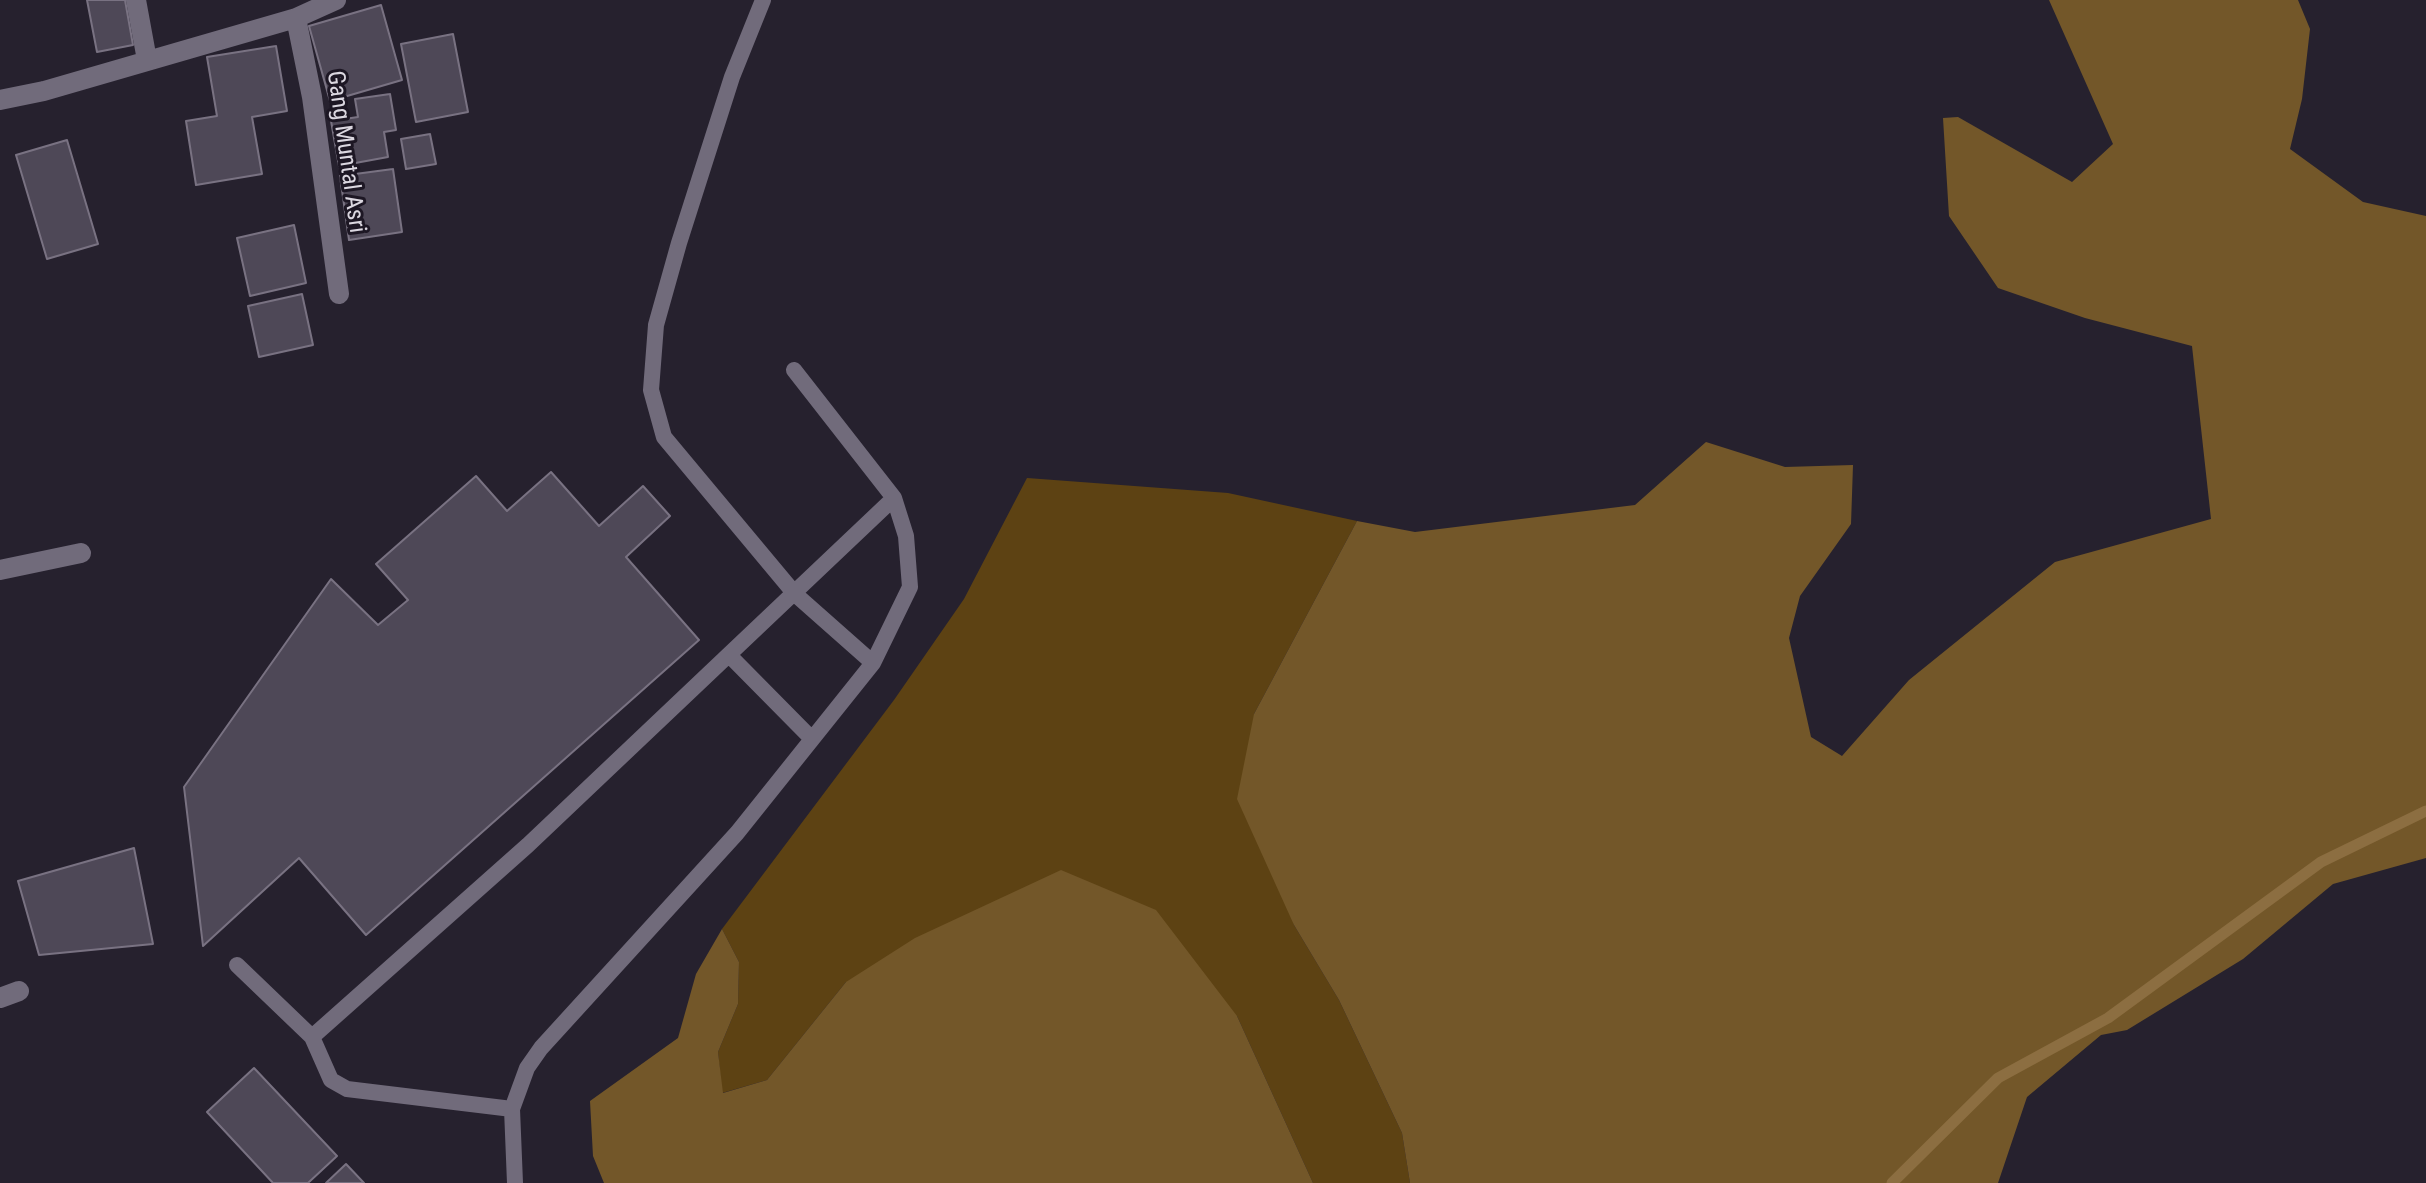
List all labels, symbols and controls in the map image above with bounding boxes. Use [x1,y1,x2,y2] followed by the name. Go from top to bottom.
[319,69,371,235] street label: Gang Muntal Asri

